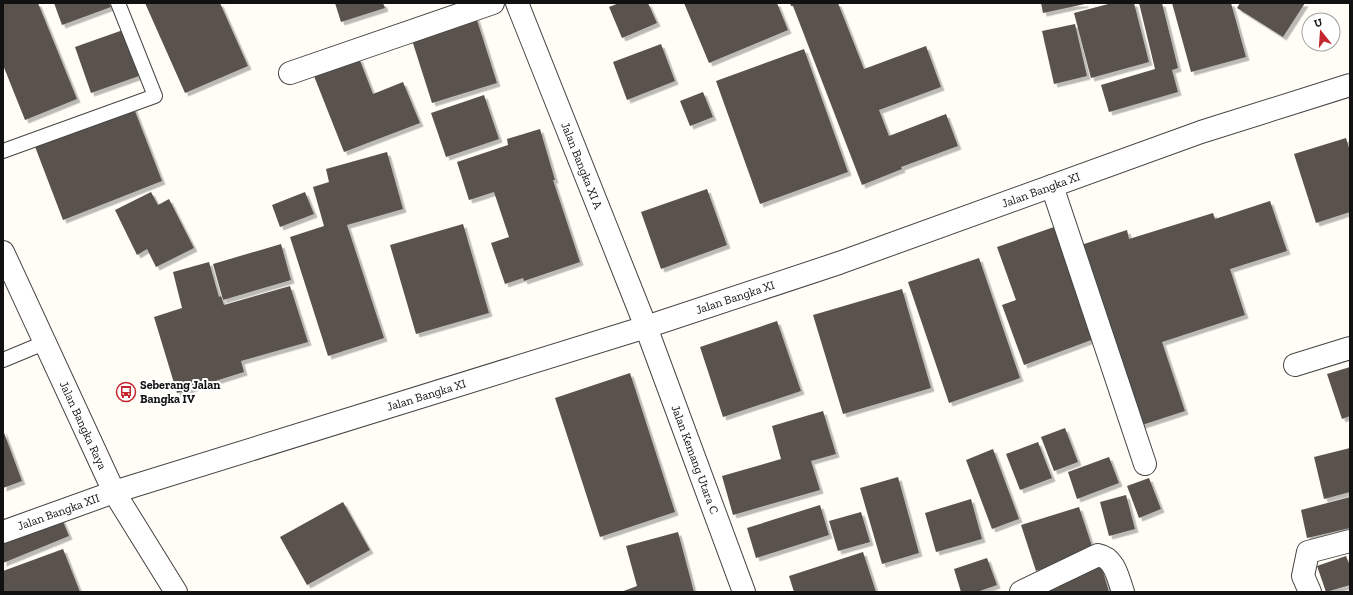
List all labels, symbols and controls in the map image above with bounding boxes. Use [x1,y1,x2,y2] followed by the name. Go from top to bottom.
[1301,12,1341,52] north arrow
[1313,16,1324,30] text: U
[558,120,605,211] street label: Jalan Bangka XI A
[1000,169,1082,211] street label: Jalan Bangka XI
[694,278,777,317] street label: Jalan Bangka XI
[385,376,468,414] street label: Jalan Bangka XI
[140,378,220,406] place label: Seberang Jalan Bangka IV
[57,379,110,472] street label: Jalan Bangka Raya
[115,381,137,403] bus stop icon: Seberang Jalan Bangka IV
[668,403,722,516] street label: Jalan Kemang Utara C
[16,491,101,533] street label: Jalan Bangka XII

